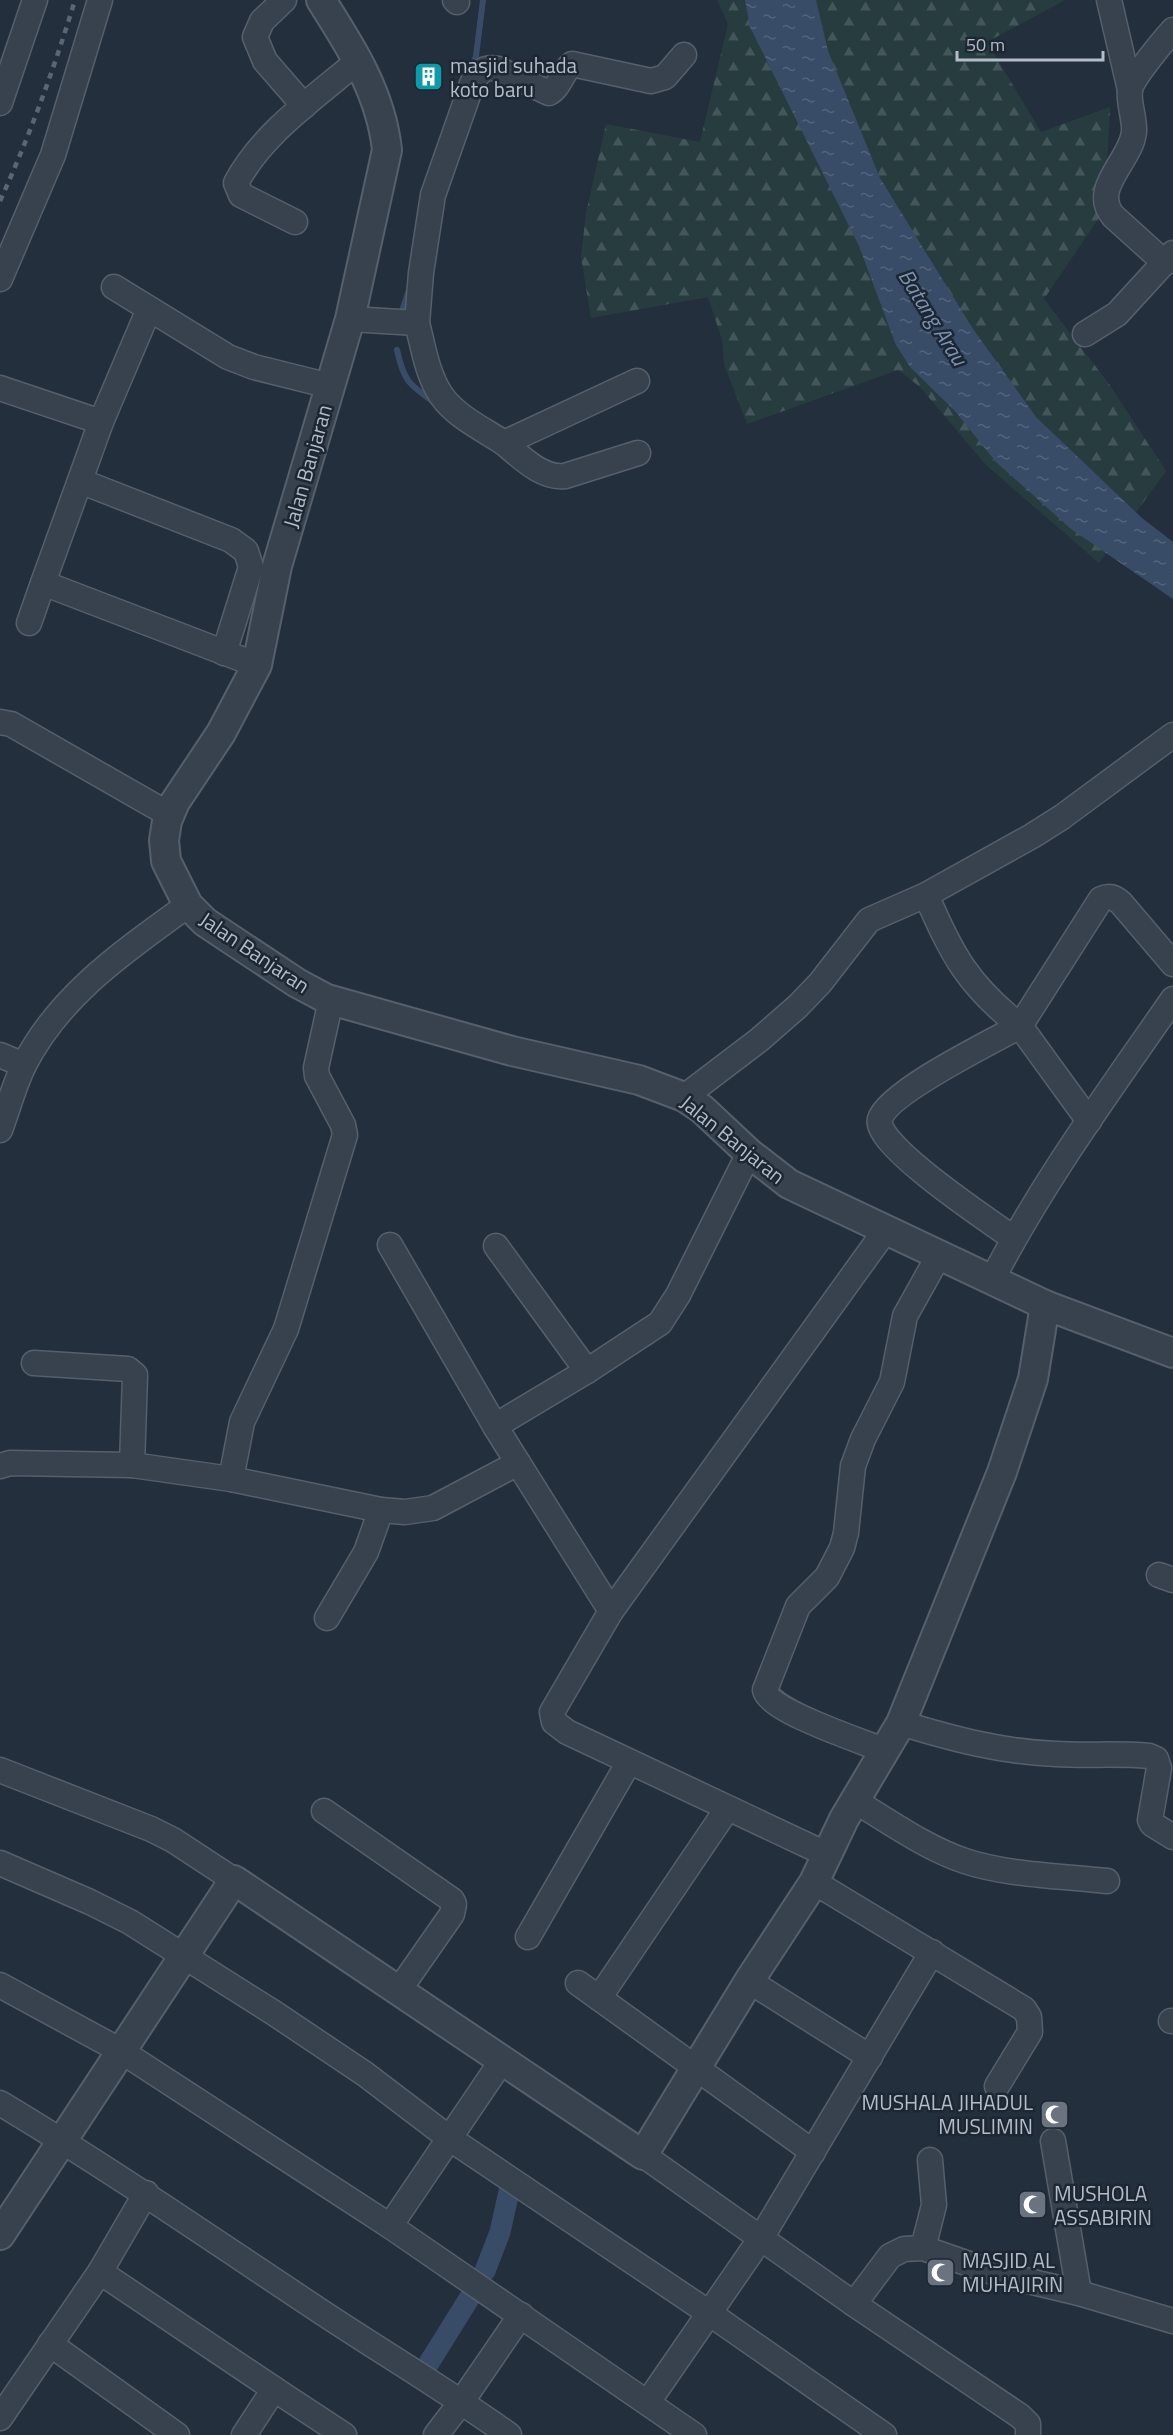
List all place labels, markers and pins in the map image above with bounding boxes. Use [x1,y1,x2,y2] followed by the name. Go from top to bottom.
[450,49,578,105] place label: masjid suhada koto baru
[413,61,445,93] building icon: masjid suhada koto baru
[862,2086,1033,2142] place label: MUSHALA JIHADUL MUSLIMIN
[1038,2098,1070,2130] mosque icon: MUSHALA JIHADUL MUSLIMIN
[1054,2177,1152,2233] place label: MUSHOLA ASSABIRIN
[1017,2189,1049,2221] mosque icon: MUSHOLA ASSABIRIN
[962,2244,1063,2300] place label: MASJID AL MUHAJIRIN
[925,2256,957,2288] mosque icon: MASJID AL MUHAJIRIN

